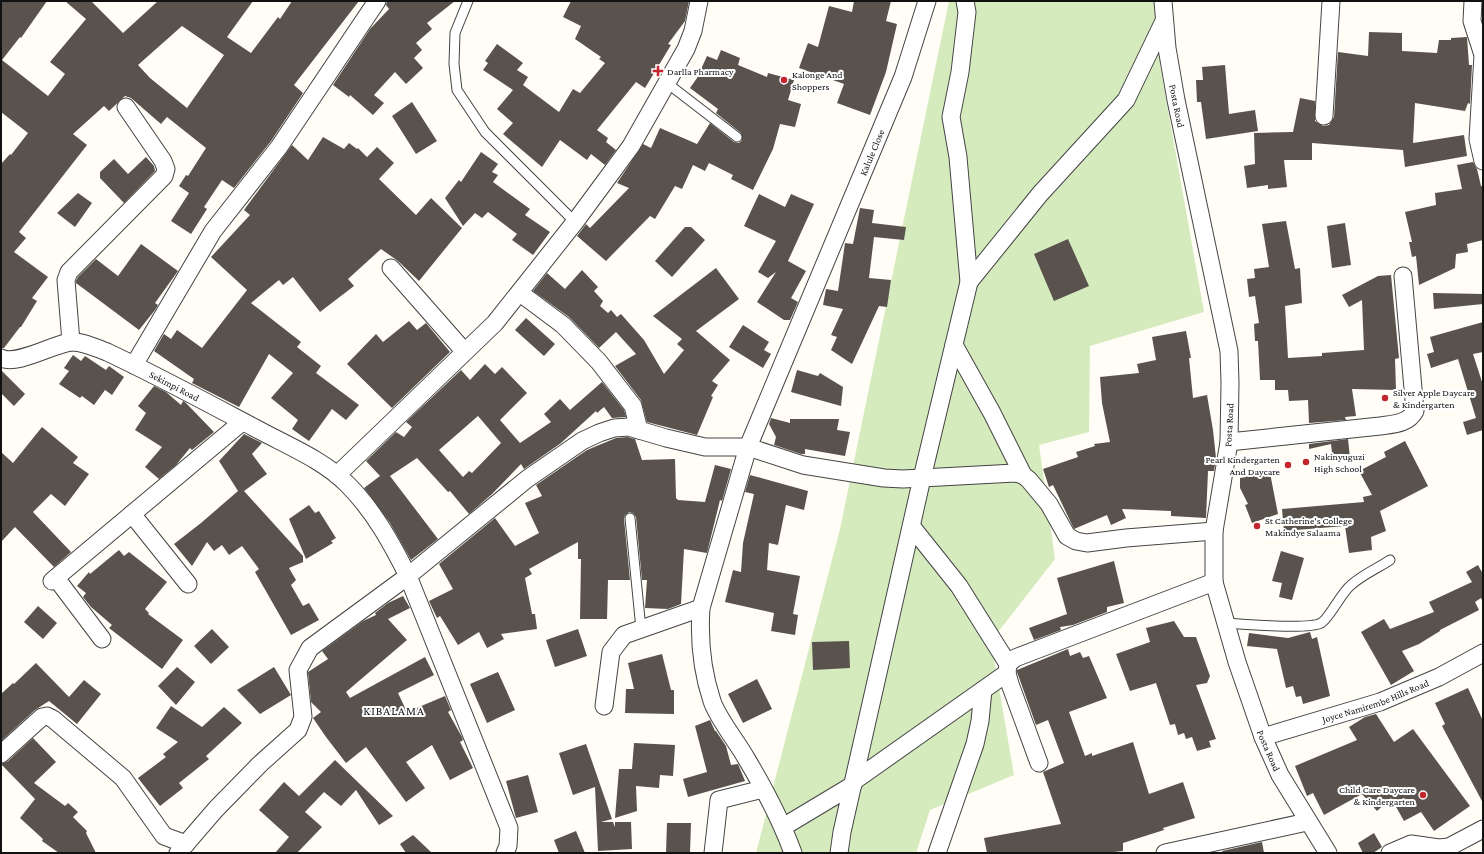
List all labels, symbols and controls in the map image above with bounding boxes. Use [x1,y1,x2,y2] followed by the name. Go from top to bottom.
[652,65,664,77] marker: Darlla Pharmacy
[667,66,734,77] place label: Darlla Pharmacy
[792,69,843,92] place label: Kalonge And Shoppers
[779,75,789,85] marker: Kalonge And Shoppers
[1168,83,1187,129] street label: Posta Road
[857,127,886,177] street label: Kalule Close
[148,368,202,403] street label: Sekimpi Road
[1393,387,1475,410] place label: Silver Apple Daycare & Kindergarten
[1380,393,1390,403] marker: Silver Apple Daycare & Kindergarten
[1222,402,1236,447] street label: Posta Road
[1314,451,1365,474] place label: Nakinyuguzi High School
[1205,454,1281,477] place label: Pearl Kindergarten And Daycare
[1301,457,1311,467] marker: Nakinyuguzi High School
[1283,460,1293,470] marker: Pearl Kindergarten And Daycare
[1265,515,1353,538] place label: St Catherine's College Makindye Salaama
[1252,521,1262,531] marker: St Catherine's College Makindye Salaama
[1320,676,1431,725] street label: Joyce Namirembe Hills Road
[363,704,425,718] district label: KIBALAMA
[1255,728,1283,773] street label: Posta Road
[1339,784,1416,807] place label: Child Care Daycare & Kindergarten
[1418,790,1428,800] marker: Child Care Daycare & Kindergarten

